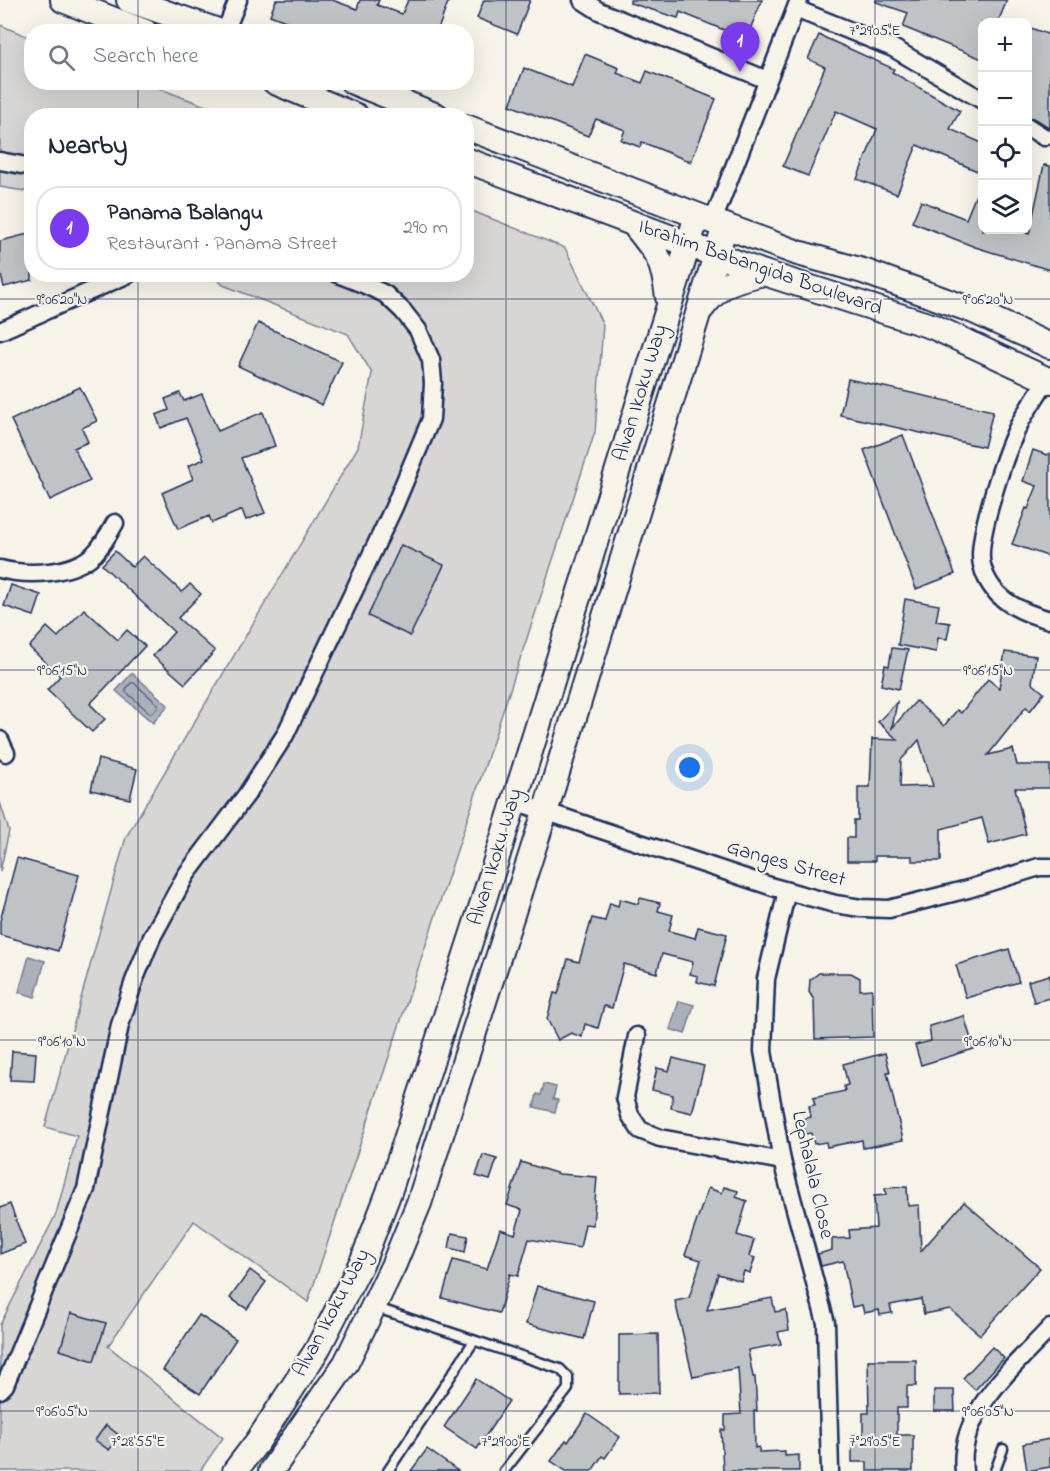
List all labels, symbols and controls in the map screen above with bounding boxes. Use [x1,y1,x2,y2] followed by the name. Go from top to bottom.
[978,18,1032,234] map controls
[978,18,1032,72] button: +
[849,20,901,42] text: 7°29'05"E
[720,22,760,72] pin: 1
[24,24,474,90] search box
[45,41,78,74] icon: search
[93,41,198,73] text: Search here
[978,72,1032,126] button: −
[978,126,1032,180] button: locate
[48,128,127,166] text: Nearby
[978,180,1032,234] button: layers
[107,198,263,230] text: Panama Balangu
[633,212,886,326] street label: Ibrahim Babangida Boulevard
[66,214,73,243] text: 1
[403,214,448,243] text: 290 m
[107,230,338,259] text: Restaurant · Panama Street
[37,289,87,311] text: 9°06'20"N
[963,289,1013,311] text: 9°06'20"N
[606,321,678,466] street label: Alvan Ikoku Way
[37,660,87,682] text: 9°06'15"N
[963,660,1013,682] text: 9°06'15"N
[675,753,704,782] your location
[461,785,533,930] street label: Alvan Ikoku Way
[722,833,849,897] street label: Ganges Street
[38,1031,86,1053] text: 9°06'10"N
[964,1031,1012,1053] text: 9°06'10"N
[783,1108,841,1242] street label: Lephalala Close
[286,1243,380,1384] street label: Alvan Ikoku Way
[36,1401,88,1423] text: 9°06'05"N
[962,1401,1014,1423] text: 9°06'05"N
[111,1431,165,1453] text: 7°28'55"E
[481,1431,531,1453] text: 7°29'00"E
[849,1431,901,1453] text: 7°29'05"E

